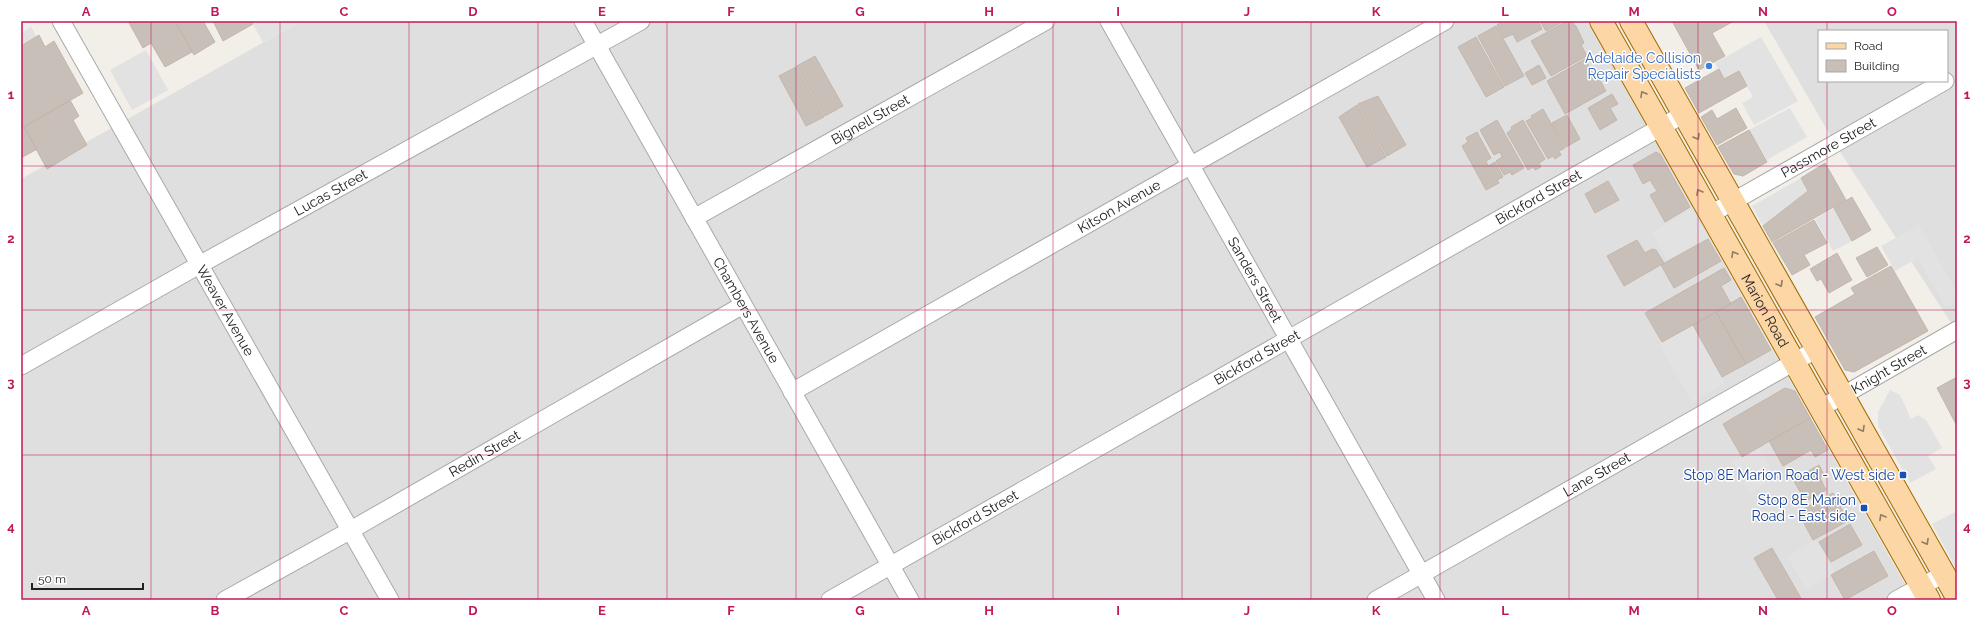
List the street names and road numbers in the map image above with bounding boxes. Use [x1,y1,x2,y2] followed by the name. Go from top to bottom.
[828,91,912,148] street label: Bignell Street
[1778,114,1879,181] street label: Passmore Street
[291,166,370,219] street label: Lucas Street
[1493,166,1584,228] street label: Bickford Street
[1075,176,1163,236] street label: Kitson Avenue
[1225,234,1286,325] street label: Sanders Street
[710,254,783,366] street label: Chambers Avenue
[193,262,258,359] street label: Weaver Avenue
[1738,271,1792,350] street label: Marion Road
[1211,326,1303,388] street label: Bickford Street
[1848,341,1929,397] street label: Knight Street
[446,427,523,480] street label: Redin Street
[1560,449,1633,500] street label: Lane Street
[929,487,1021,548] street label: Bickford Street

